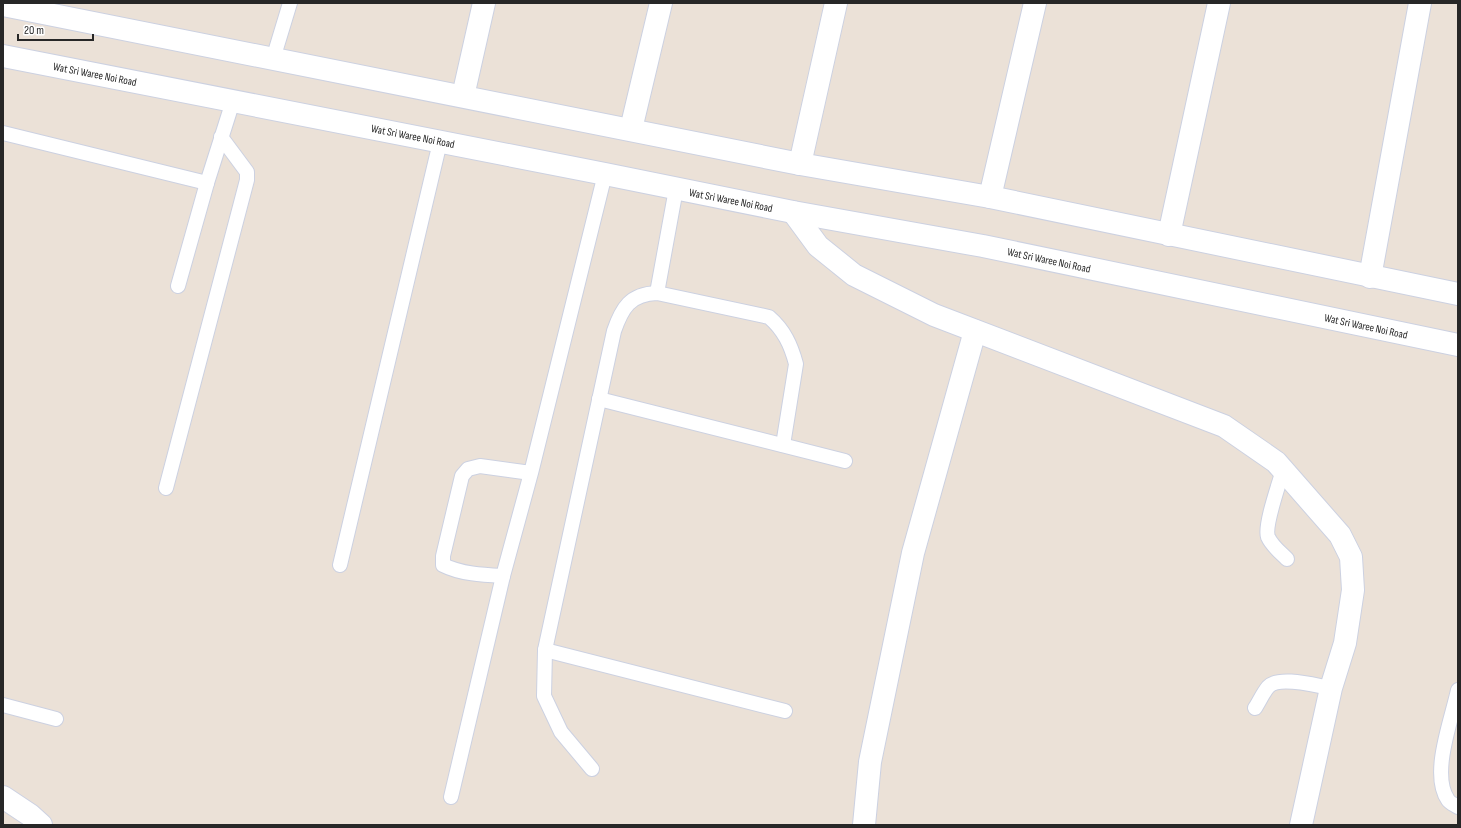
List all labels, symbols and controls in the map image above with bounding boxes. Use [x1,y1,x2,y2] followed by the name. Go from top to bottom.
[18,16,93,42] scale bar
[24,23,44,38] text: 20 m
[52,60,138,89] street label: Wat Sri Waree Noi Road
[370,122,456,151] street label: Wat Sri Waree Noi Road
[688,186,774,215] street label: Wat Sri Waree Noi Road
[1006,245,1092,276] street label: Wat Sri Waree Noi Road
[1323,311,1409,342] street label: Wat Sri Waree Noi Road

